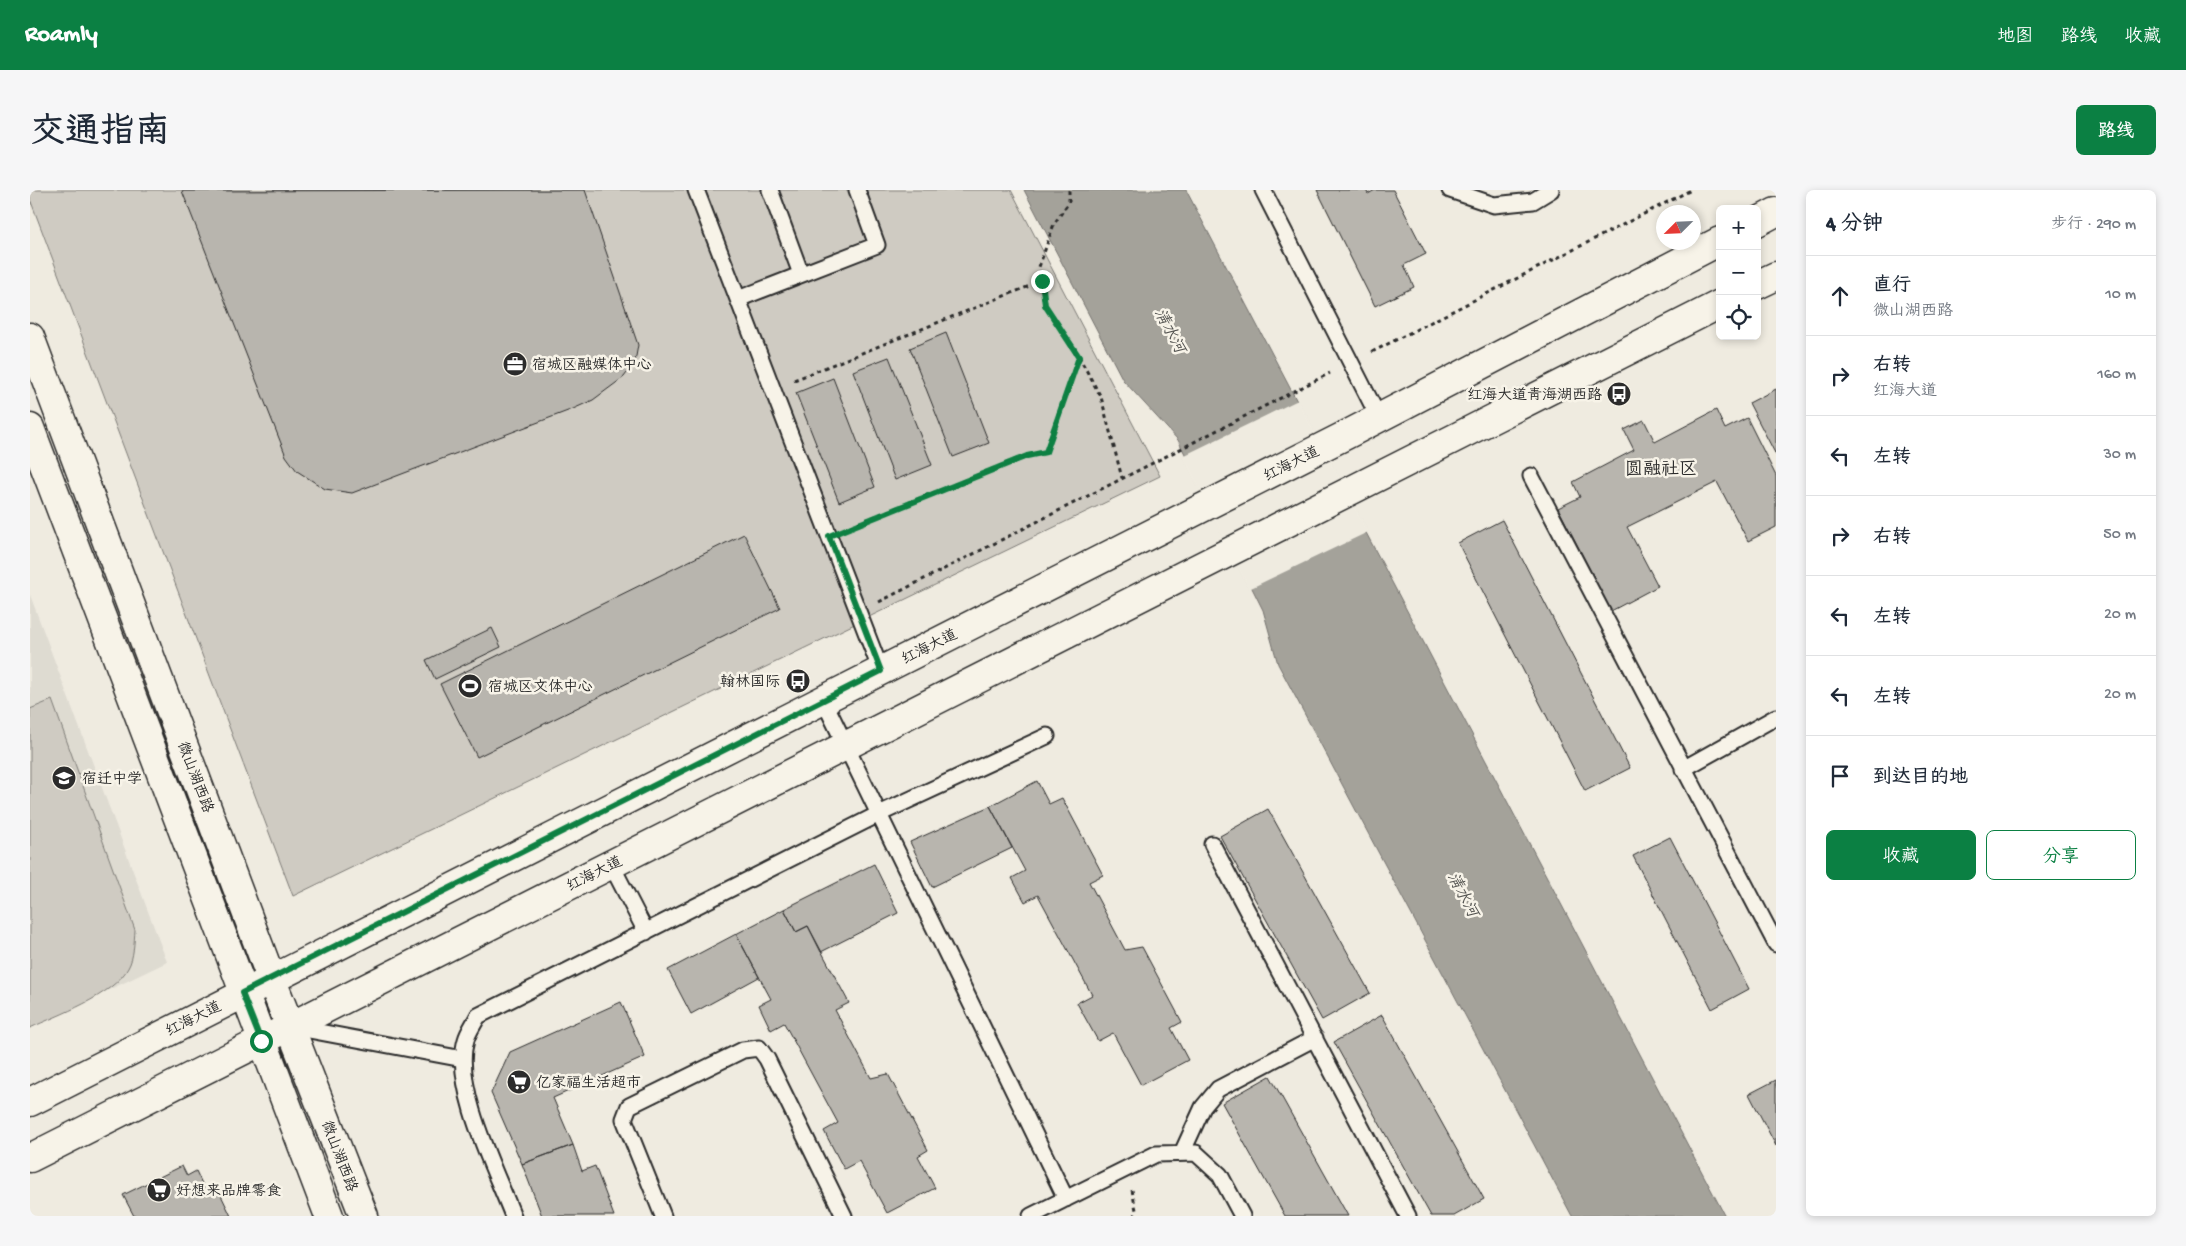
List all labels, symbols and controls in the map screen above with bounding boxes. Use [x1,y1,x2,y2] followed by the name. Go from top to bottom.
[25,21,98,50] text: Roamly
[1997,27,2033,48] text: 地图
[2061,27,2097,48] text: 路线
[2125,27,2161,48] text: 收藏
[2076,105,2156,155] button: 路线
[30,114,170,155] text: 交通指南
[1656,205,1701,250] north arrow
[1716,205,1761,340] map controls
[1716,205,1761,250] button: +
[1826,213,1883,238] text: 4 分钟
[2051,216,2136,235] text: 步行 · 290 m
[1716,250,1761,295] button: −
[1031,270,1054,293] route end
[1873,275,1911,298] text: 直行
[1826,282,1854,310] icon: ahead
[2105,286,2136,305] text: 10 m
[1716,295,1761,340] button: locate
[1873,303,1953,322] text: 微山湖西路
[1148,305,1191,360] water label: 清水河
[502,351,528,377] office icon: 宿城区融媒体中心
[1873,355,1911,378] text: 右转
[532,357,652,375] place label: 宿城区融媒体中心
[1826,362,1854,390] icon: right
[2097,366,2136,385] text: 160 m
[1606,381,1632,407] bus stop icon: 红海大道青海湖西路
[1873,383,1937,402] text: 红海大道
[1467,387,1602,405] place label: 红海大道青海湖西路
[1826,442,1854,470] icon: left
[1261,443,1323,486] street label: 红海大道
[2103,446,2136,465] text: 30 m
[1873,447,1911,470] text: 左转
[1625,459,1697,481] district label: 圆融社区
[1826,522,1854,550] icon: right
[2103,526,2136,545] text: 50 m
[1873,527,1911,550] text: 右转
[1826,602,1854,630] icon: left
[2104,606,2136,625] text: 20 m
[1873,607,1911,630] text: 左转
[899,626,961,669] street label: 红海大道
[785,668,811,694] bus stop icon: 翰林国际
[457,673,483,699] sports icon: 宿城区文体中心
[720,674,780,692] place label: 翰林国际
[488,679,593,697] place label: 宿城区文体中心
[1826,682,1854,710] icon: left
[2104,686,2136,705] text: 20 m
[1873,687,1911,710] text: 左转
[172,739,216,816] street label: 微山湖西路
[1826,762,1854,790] icon: arrive
[51,765,77,791] school or university icon: 宿迁中学
[1873,767,1968,790] text: 到达目的地
[82,770,142,789] place label: 宿迁中学
[1826,830,1976,880] button: 收藏
[1986,830,2136,880] button: 分享
[564,853,626,896] street label: 红海大道
[1441,869,1484,924] water label: 清水河
[163,998,225,1041] street label: 红海大道
[250,1030,273,1053] route start
[506,1069,532,1095] supermarket icon: 亿家福生活超市
[536,1075,641,1093] place label: 亿家福生活超市
[316,1118,360,1195] street label: 微山湖西路
[146,1177,172,1203] supermarket icon: 好想来品牌零食
[176,1183,281,1201] place label: 好想来品牌零食

